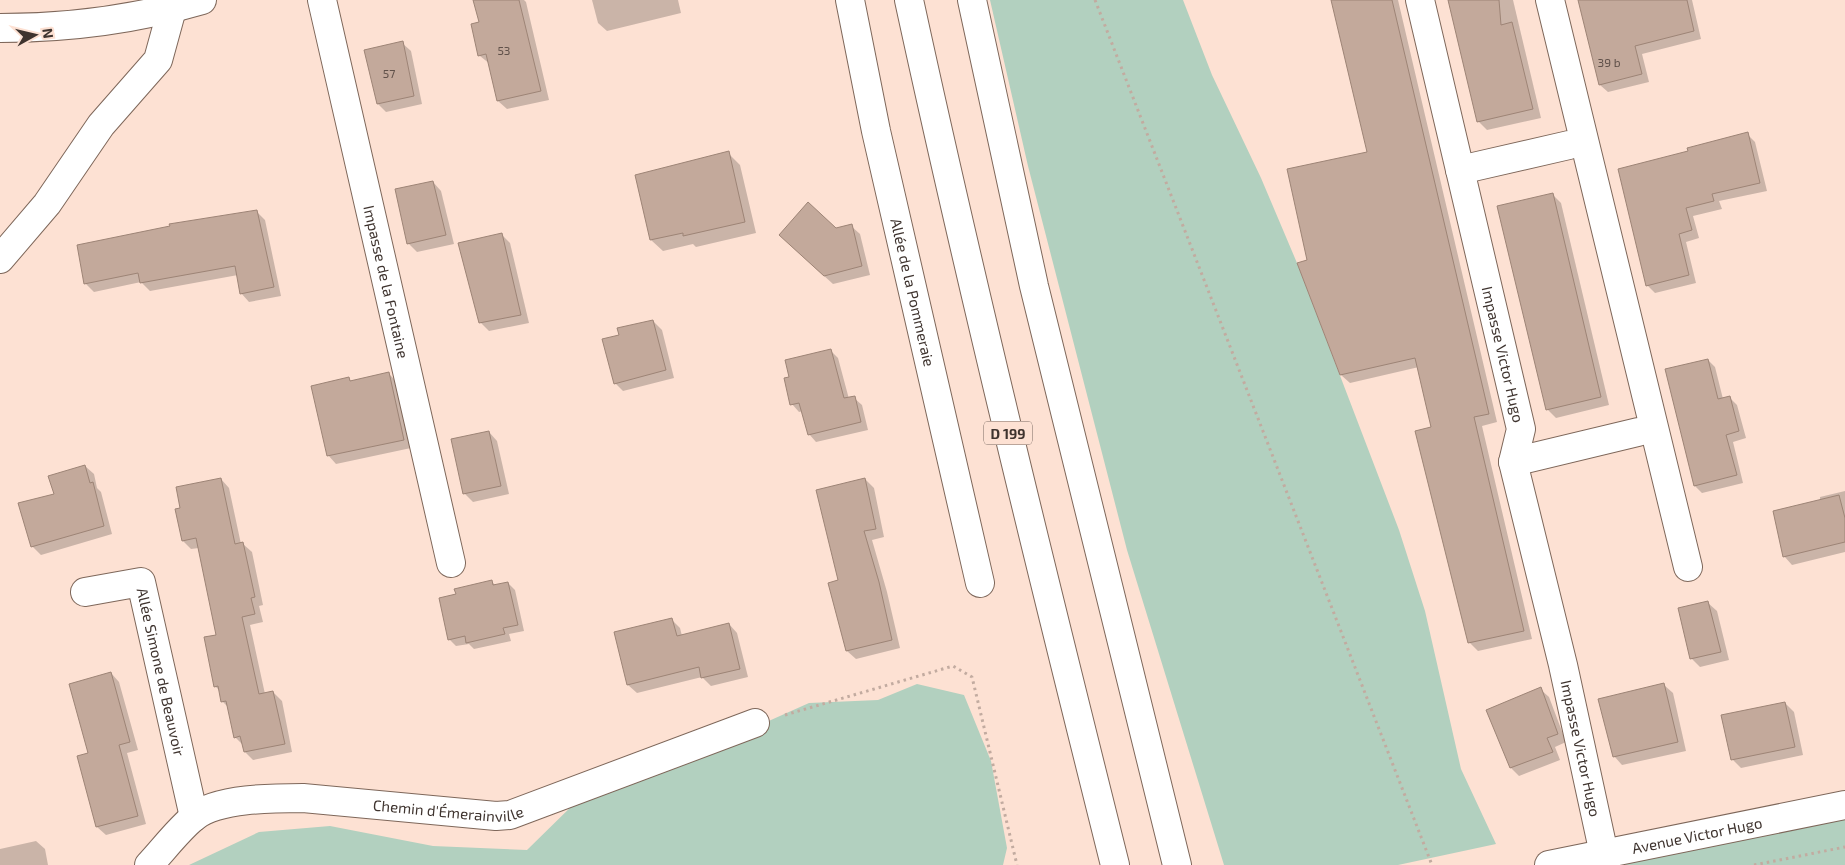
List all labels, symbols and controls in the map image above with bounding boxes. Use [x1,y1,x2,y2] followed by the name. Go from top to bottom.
[10,10,60,60] north arrow
[39,27,57,39] text: N
[497,43,511,57] house number: 53
[1597,55,1621,69] house number: 39 b
[383,66,395,80] house number: 57
[360,203,413,360] street label: Impasse de la Fontaine
[887,216,939,368] street label: Allée de la Pommeraie
[1479,284,1528,424] street label: Impasse Victor Hugo
[984,422,1032,444] road number: D 199
[134,586,189,758] street label: Allée Simone de Beauvoir
[1558,678,1605,818] street label: Impasse Victor Hugo
[372,796,526,825] street label: Chemin d'Émerainville
[1630,813,1764,857] street label: Avenue Victor Hugo

